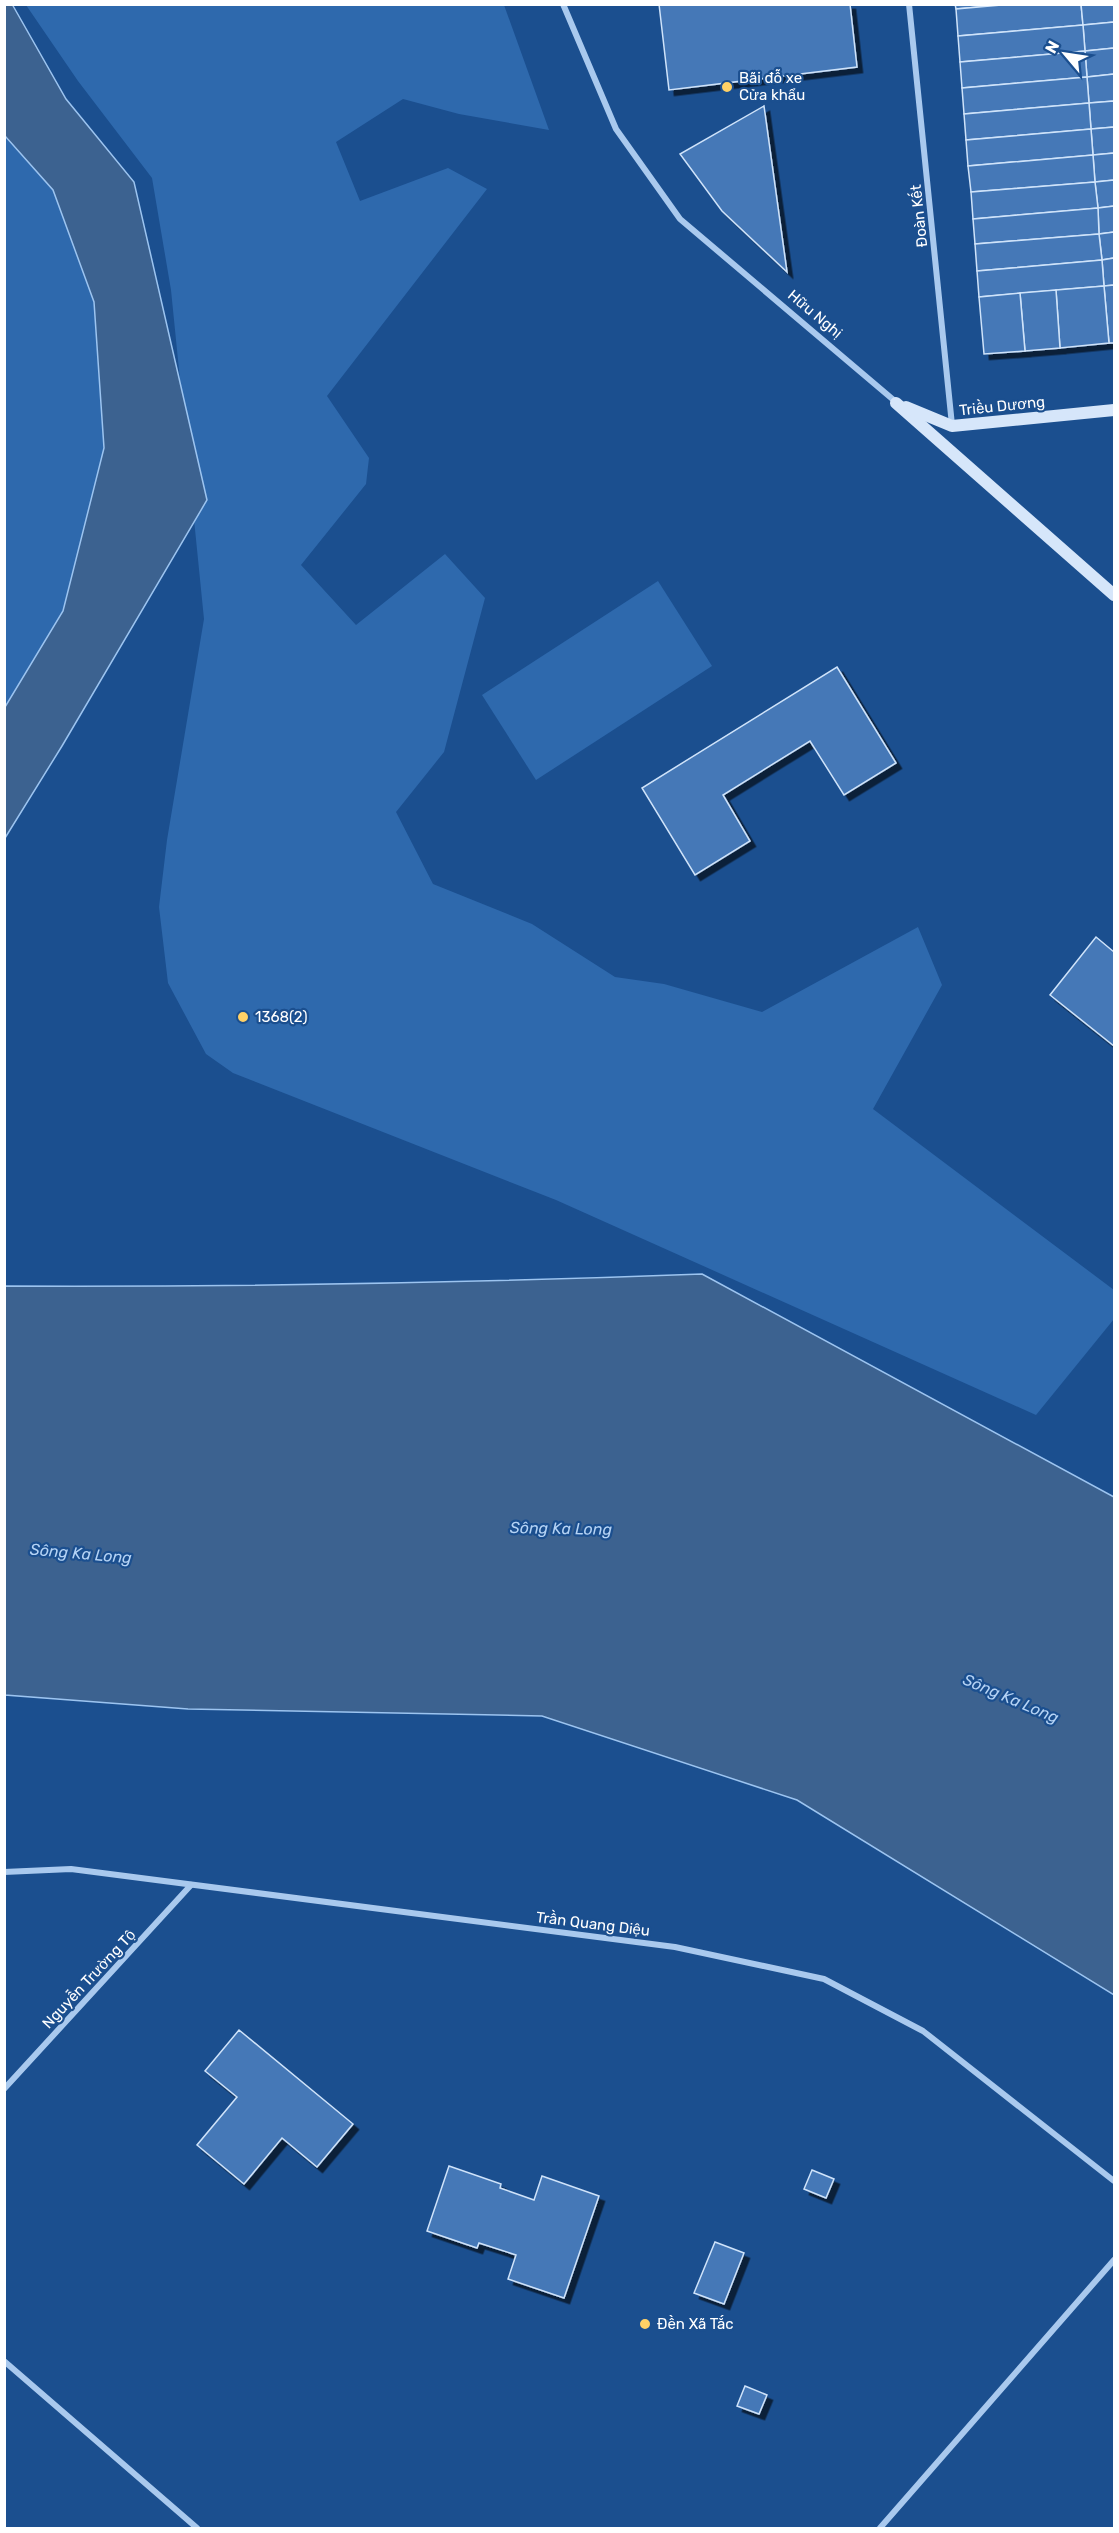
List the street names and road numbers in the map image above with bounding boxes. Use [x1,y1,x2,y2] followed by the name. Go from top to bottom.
[907,184,931,248] street label: Đoàn Kết
[784,286,846,342] street label: Hữu Nghị
[958,392,1046,419] street label: Triều Dương
[535,1908,651,1940] street label: Trần Quang Diệu
[38,1926,139,2032] street label: Nguyễn Trường Tộ

